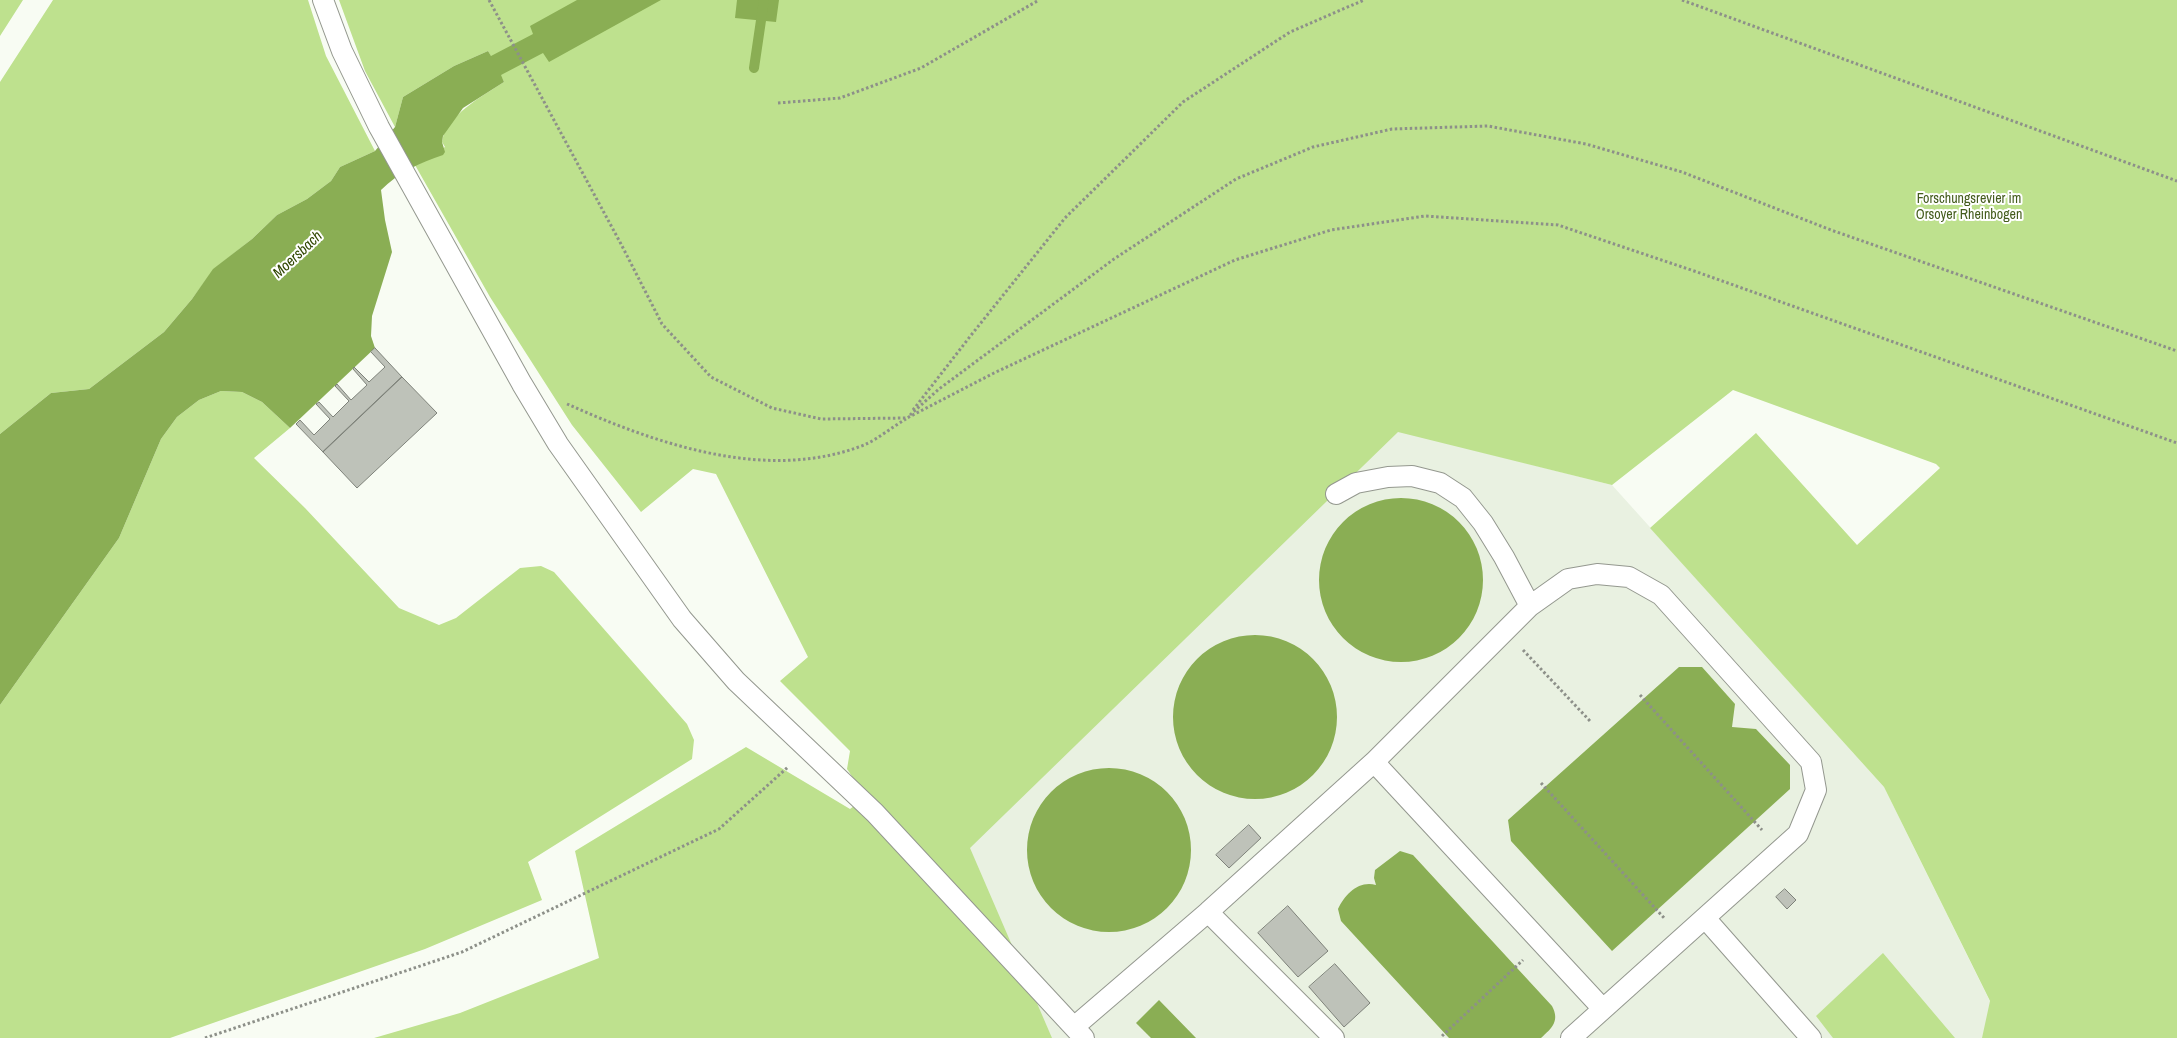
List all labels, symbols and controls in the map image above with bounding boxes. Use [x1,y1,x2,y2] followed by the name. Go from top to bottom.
[1916,191,2022,223] park label: Forschungsrevier im Orsoyer Rheinbogen
[270,228,326,282] water label: Moersbach

